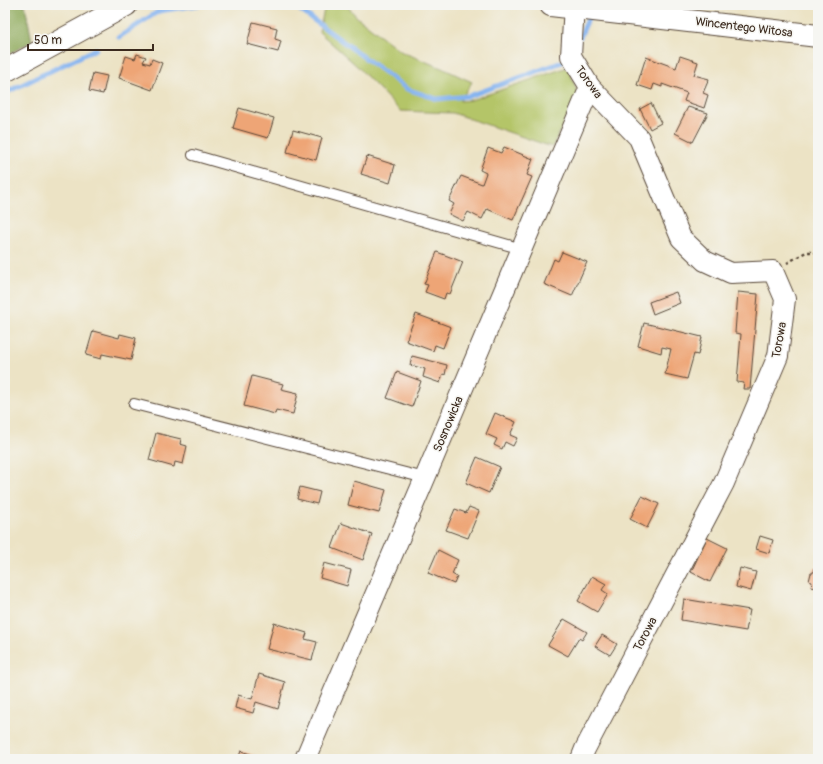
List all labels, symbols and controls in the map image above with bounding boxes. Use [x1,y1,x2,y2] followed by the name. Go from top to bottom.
[694,14,794,41] street label: Wincentego Witosa
[28,26,153,52] scale bar
[34,33,62,48] text: 50 m
[572,63,606,102] street label: Torowa
[769,320,790,359] street label: Torowa
[430,394,467,454] street label: Sosnowicka
[630,614,661,654] street label: Torowa

